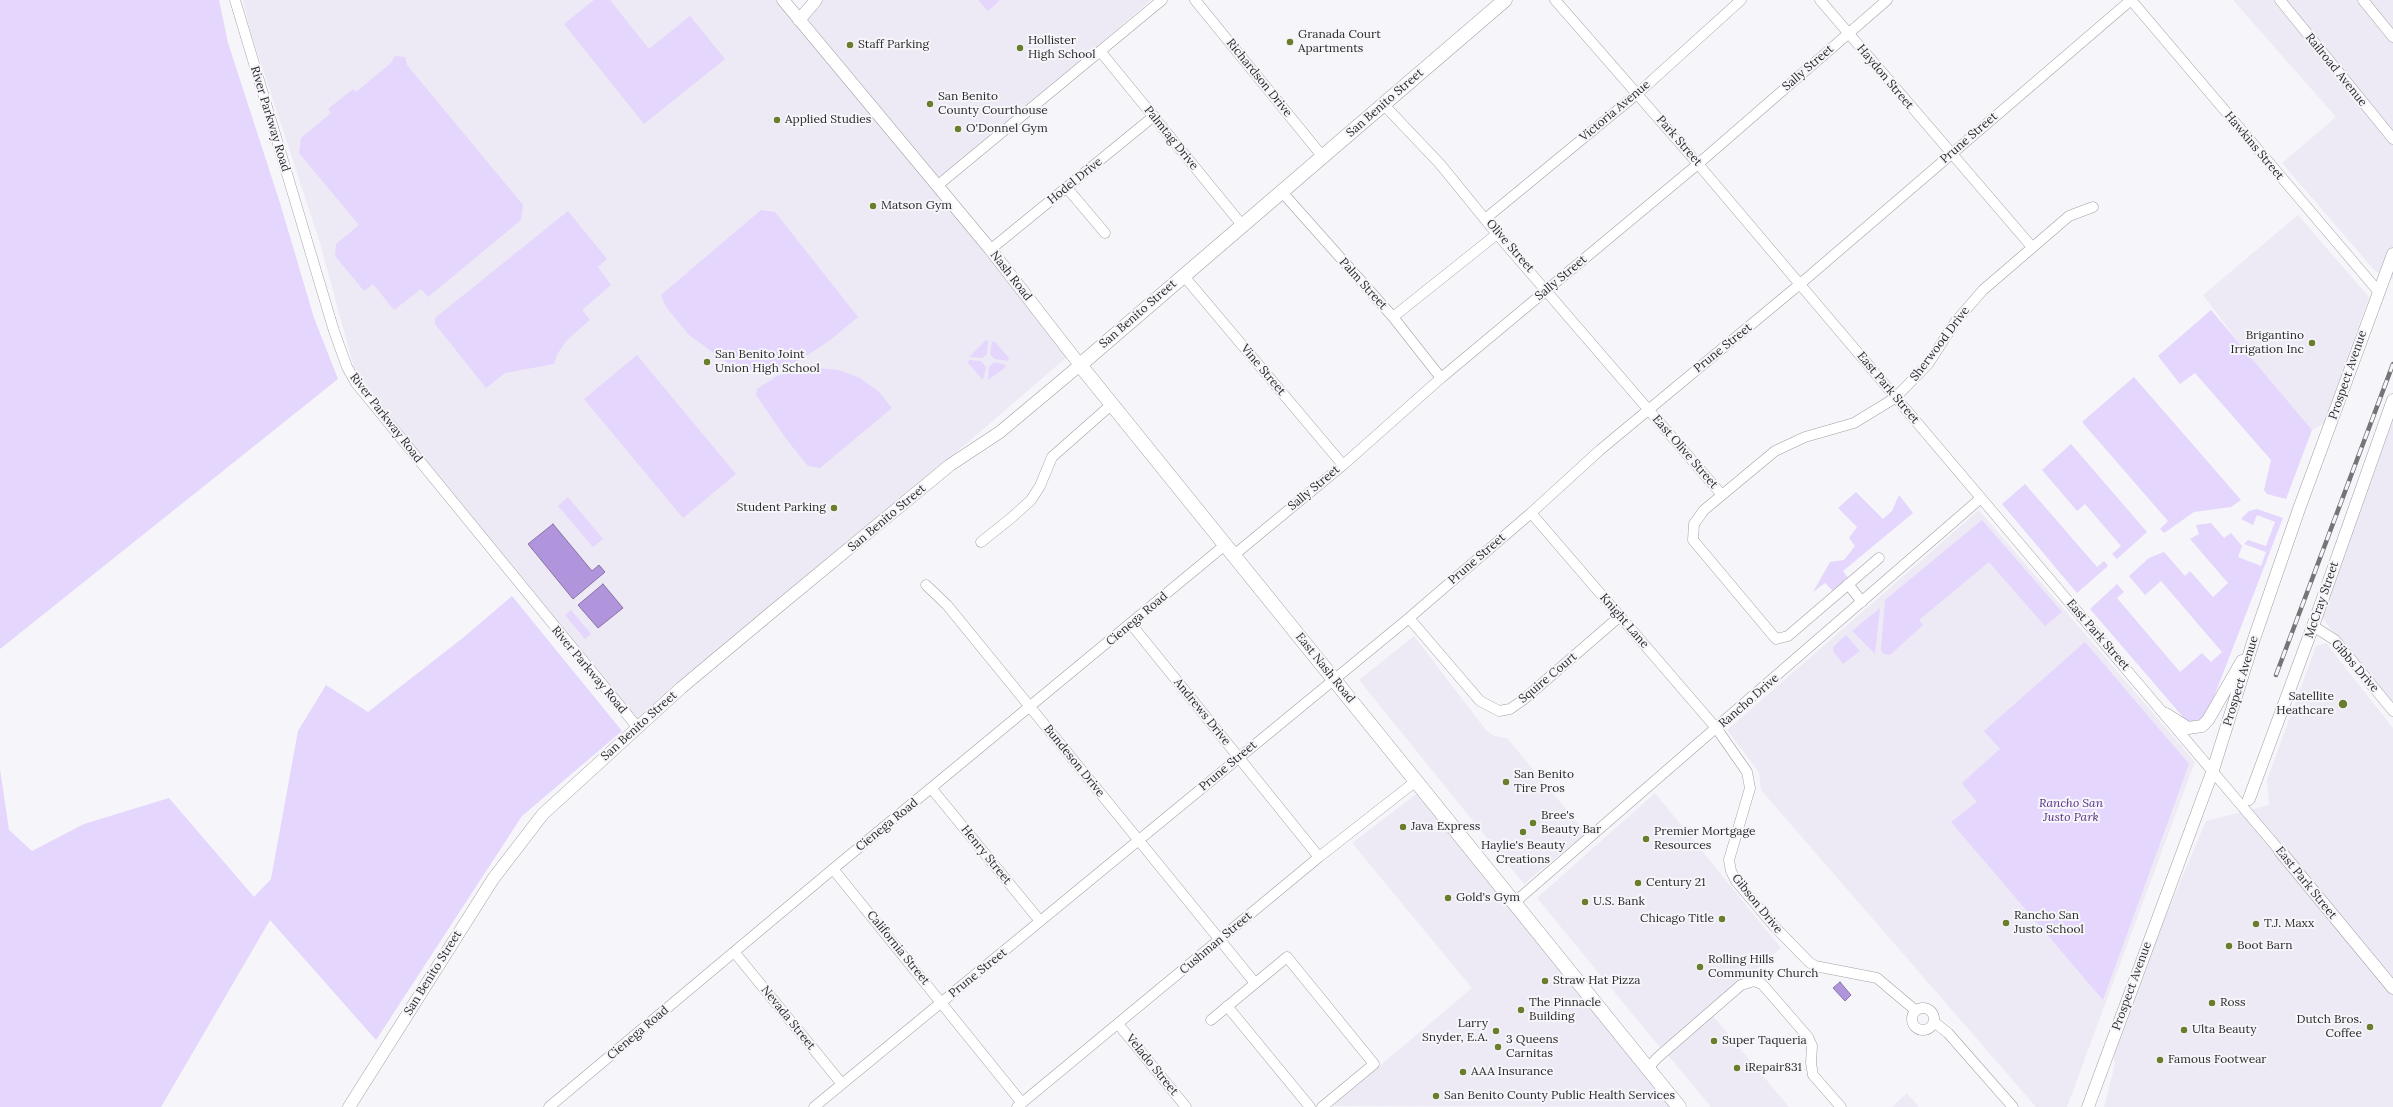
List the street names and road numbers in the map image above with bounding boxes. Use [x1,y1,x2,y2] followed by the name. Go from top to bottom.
[2302,31,2370,109] street label: Railroad Avenue
[1223,36,1295,120] street label: Richardson Drive
[1780,42,1836,94] street label: Sally Street
[1854,42,1916,112] street label: Haydon Street
[247,64,293,174] street label: River Parkway Road
[1344,66,1426,140] street label: San Benito Street
[1577,77,1653,145] street label: Victoria Avenue
[1141,103,1201,173] street label: Palmtag Drive
[1938,109,2000,167] street label: Prune Street
[2221,109,2287,183] street label: Hawkins Street
[1653,113,1705,169] street label: Park Street
[1045,155,1105,207] street label: Hodel Drive
[1483,216,1537,276] street label: Olive Street
[987,248,1035,304] street label: Nash Road
[1532,252,1590,304] street label: Sally Street
[1336,255,1390,313] street label: Palm Street
[1097,277,1179,351] street label: San Benito Street
[1907,304,1973,384] street label: Sherwood Drive
[1691,320,1755,376] street label: Prune Street
[2326,328,2370,422] street label: Prospect Avenue
[1238,342,1288,398] street label: Vine Street
[1854,349,1922,427] street label: East Park Street
[347,370,425,466] street label: River Parkway Road
[1649,412,1721,492] street label: East Olive Street
[1285,462,1343,514] street label: Sally Street
[845,481,929,555] street label: San Benito Street
[1446,530,1508,588] street label: Prune Street
[2302,560,2342,640] street label: McCray Street
[1103,589,1171,649] street label: Cienega Road
[1596,591,1652,651] street label: Knight Lane
[2063,597,2133,673] street label: East Park Street
[548,623,630,717] street label: River Parkway Road
[1292,630,1358,706] street label: East Nash Road
[2220,634,2262,728] street label: Prospect Avenue
[2328,637,2382,695] street label: Gibbs Drive
[1516,649,1580,707] street label: Squire Court
[1716,671,1782,731] street label: Rancho Drive
[1171,676,1233,748] street label: Andrews Drive
[598,688,680,764] street label: San Benito Street
[1041,722,1107,800] street label: Bundeson Drive
[1196,738,1260,794] street label: Prune Street
[853,796,921,854] street label: Cienega Road
[958,823,1014,887] street label: Henry Street
[2272,844,2340,922] street label: East Park Street
[1729,871,1785,937] street label: Gibson Drive
[864,908,932,988] street label: California Street
[1177,909,1255,977] street label: Cushman Street
[401,928,465,1018] street label: San Benito Street
[2109,940,2155,1032] street label: Prospect Avenue
[946,945,1010,1001] street label: Prune Street
[758,983,818,1053] street label: Nevada Street
[604,1003,672,1063] street label: Cienega Road
[1123,1031,1181,1099] street label: Velado Street

